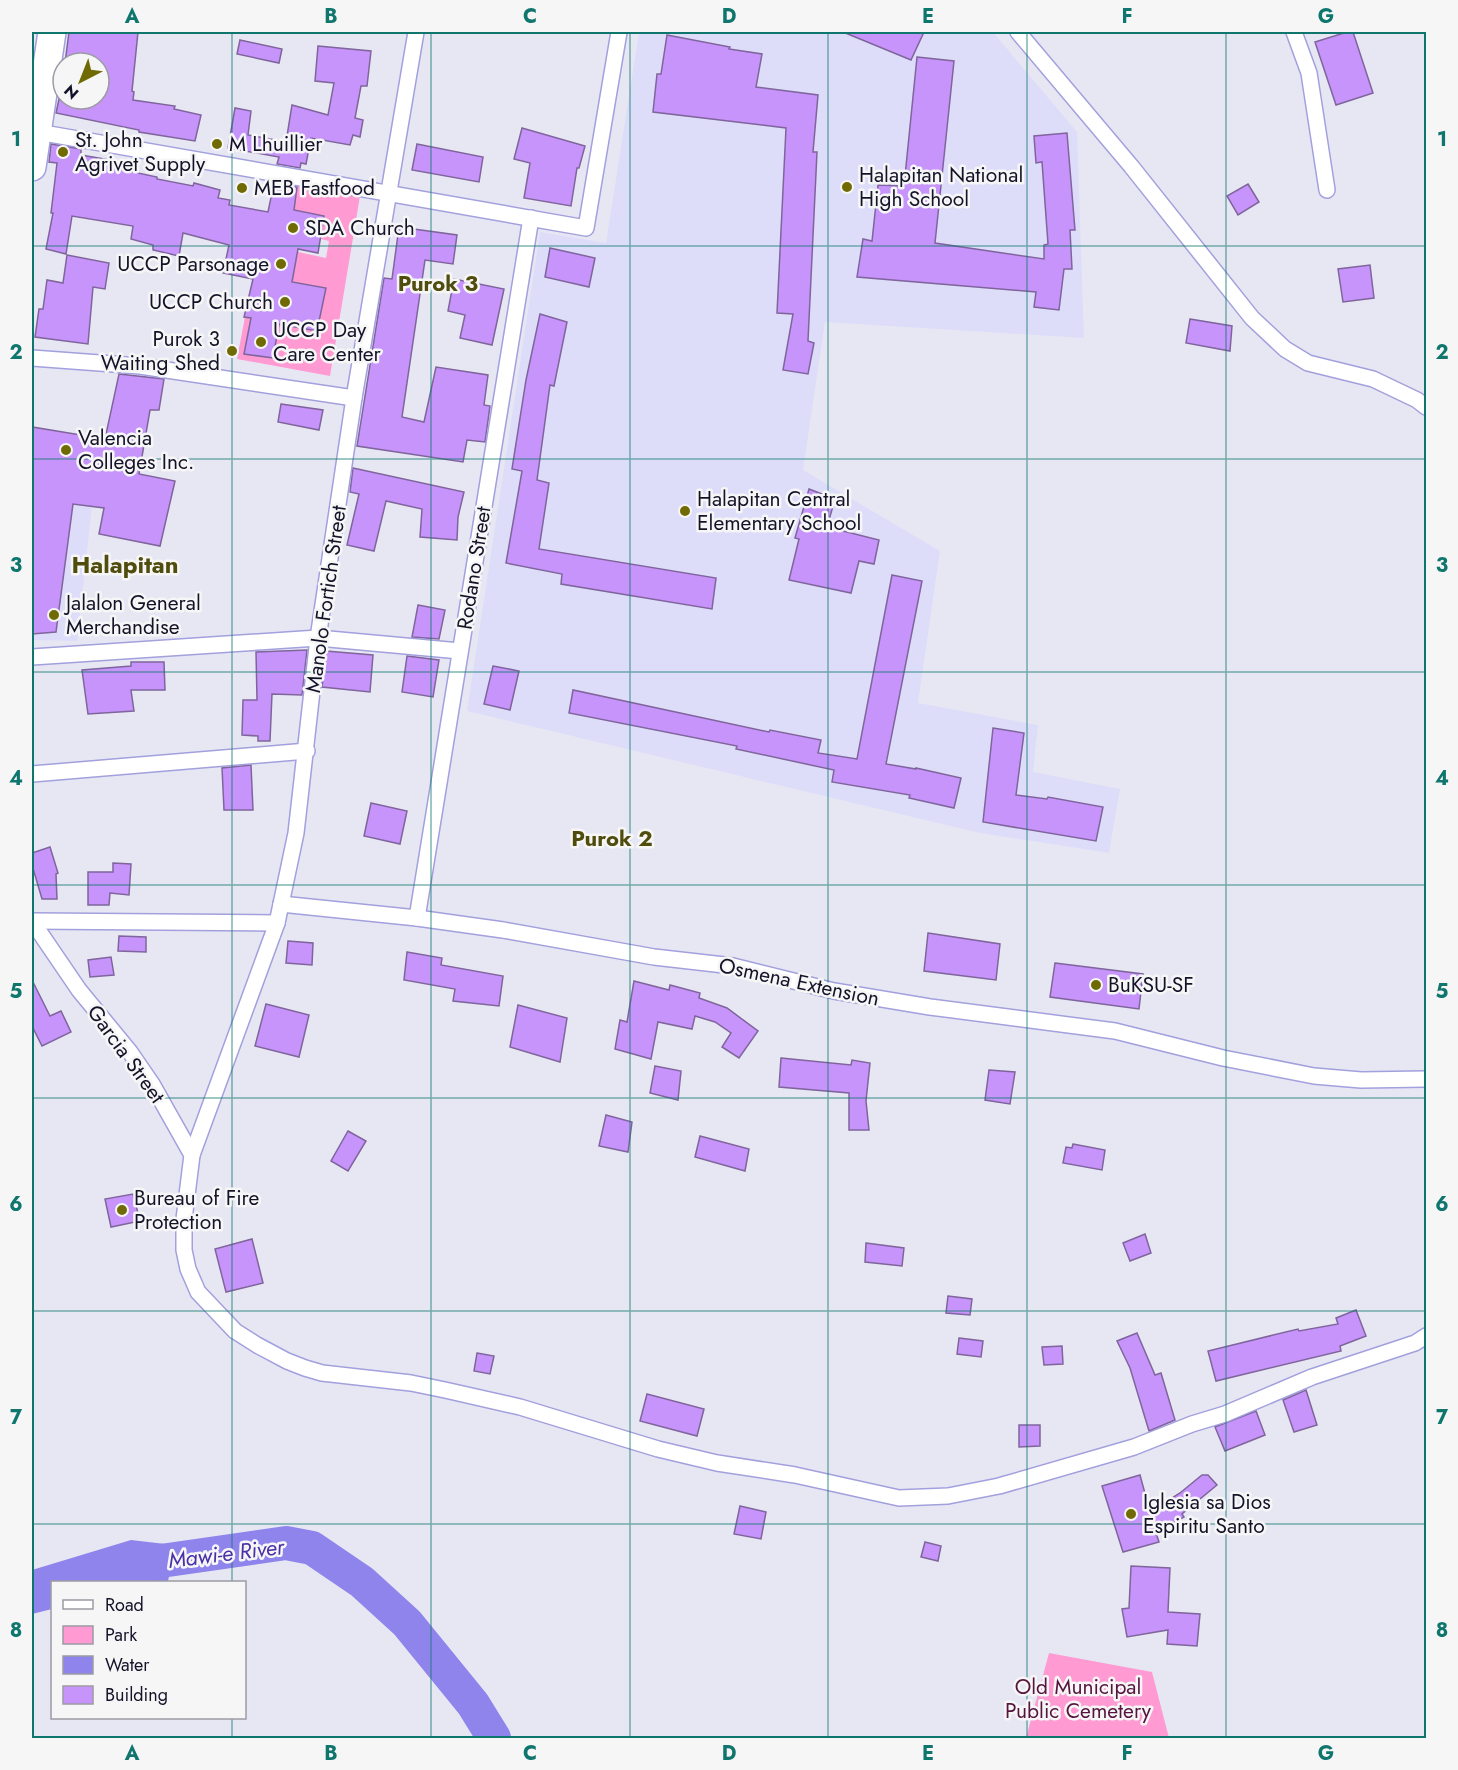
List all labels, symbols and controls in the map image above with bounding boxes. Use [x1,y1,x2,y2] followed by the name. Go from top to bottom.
[124,2,140,31] text: A
[324,2,338,31] text: B
[523,2,537,31] text: C
[722,2,736,31] text: D
[922,2,934,31] text: E
[1121,2,1133,31] text: F
[1318,2,1334,31] text: G
[51,51,111,111] north arrow
[59,79,84,105] text: N
[11,125,21,154] text: 1
[75,125,206,179] place label: St. John Agrivet Supply
[1437,125,1447,154] text: 1
[229,129,323,159] place label: M Lhuillier
[210,137,224,151] marker: M Lhuillier
[56,145,70,159] marker: St. John Agrivet Supply
[859,160,1023,214] place label: Halapitan National High School
[254,173,375,203] place label: MEB Fastfood
[840,180,854,194] marker: Halapitan National High School
[235,181,249,195] marker: MEB Fastfood
[305,213,415,243] place label: SDA Church
[286,221,300,235] marker: SDA Church
[117,249,269,279] place label: UCCP Parsonage
[274,257,288,271] marker: UCCP Parsonage
[398,267,478,299] district label: Purok 3
[149,287,273,317] place label: UCCP Church
[278,295,292,309] marker: UCCP Church
[273,315,382,369] place label: UCCP Day Care Center
[101,324,220,378] place label: Purok 3 Waiting Shed
[254,335,268,349] marker: UCCP Day Care Center
[9,338,23,367] text: 2
[1435,338,1449,367] text: 2
[225,344,239,358] marker: Purok 3 Waiting Shed
[78,423,194,477] place label: Valencia Colleges Inc.
[59,443,73,457] marker: Valencia Colleges Inc.
[697,484,861,538] place label: Halapitan Central Elementary School
[298,503,354,695] street label: Manolo Fortich Street
[449,504,499,632] street label: Rodano Street
[678,504,692,518] marker: Halapitan Central Elementary School
[71,547,179,582] district label: Halapitan
[10,551,22,580] text: 3
[1436,551,1448,580] text: 3
[63,588,201,642] place label: Jalalon General Merchandise
[47,608,61,622] marker: Jalalon General Merchandise
[9,764,23,793] text: 4
[1435,764,1449,793] text: 4
[571,822,653,854] district label: Purok 2
[716,950,882,1014] street label: Osmena Extension
[1108,970,1194,1000] place label: BuKSU-SF
[10,977,23,1006] text: 5
[1436,977,1449,1006] text: 5
[1089,978,1103,992] marker: BuKSU-SF
[80,999,172,1109] street label: Garcia Street
[134,1183,259,1237] place label: Bureau of Fire Protection
[9,1190,23,1219] text: 6
[1435,1190,1449,1219] text: 6
[115,1203,129,1217] marker: Bureau of Fire Protection
[10,1403,23,1432] text: 7
[1436,1403,1449,1432] text: 7
[1143,1487,1271,1541] place label: Iglesia sa Dios Espiritu Santo
[1124,1507,1138,1521] marker: Iglesia sa Dios Espiritu Santo
[166,1530,287,1576] water label: Mawi-e River
[51,1581,246,1719] legend
[105,1592,144,1618] text: Road
[10,1616,22,1645] text: 8
[1436,1616,1448,1645] text: 8
[105,1622,137,1648] text: Park
[105,1652,150,1678] text: Water
[1005,1672,1152,1726] park label: Old Municipal Public Cemetery
[105,1682,168,1708] text: Building
[124,1739,140,1768] text: A
[324,1739,338,1768] text: B
[523,1739,537,1768] text: C
[722,1739,736,1768] text: D
[922,1739,934,1768] text: E
[1121,1739,1133,1768] text: F
[1318,1739,1334,1768] text: G

